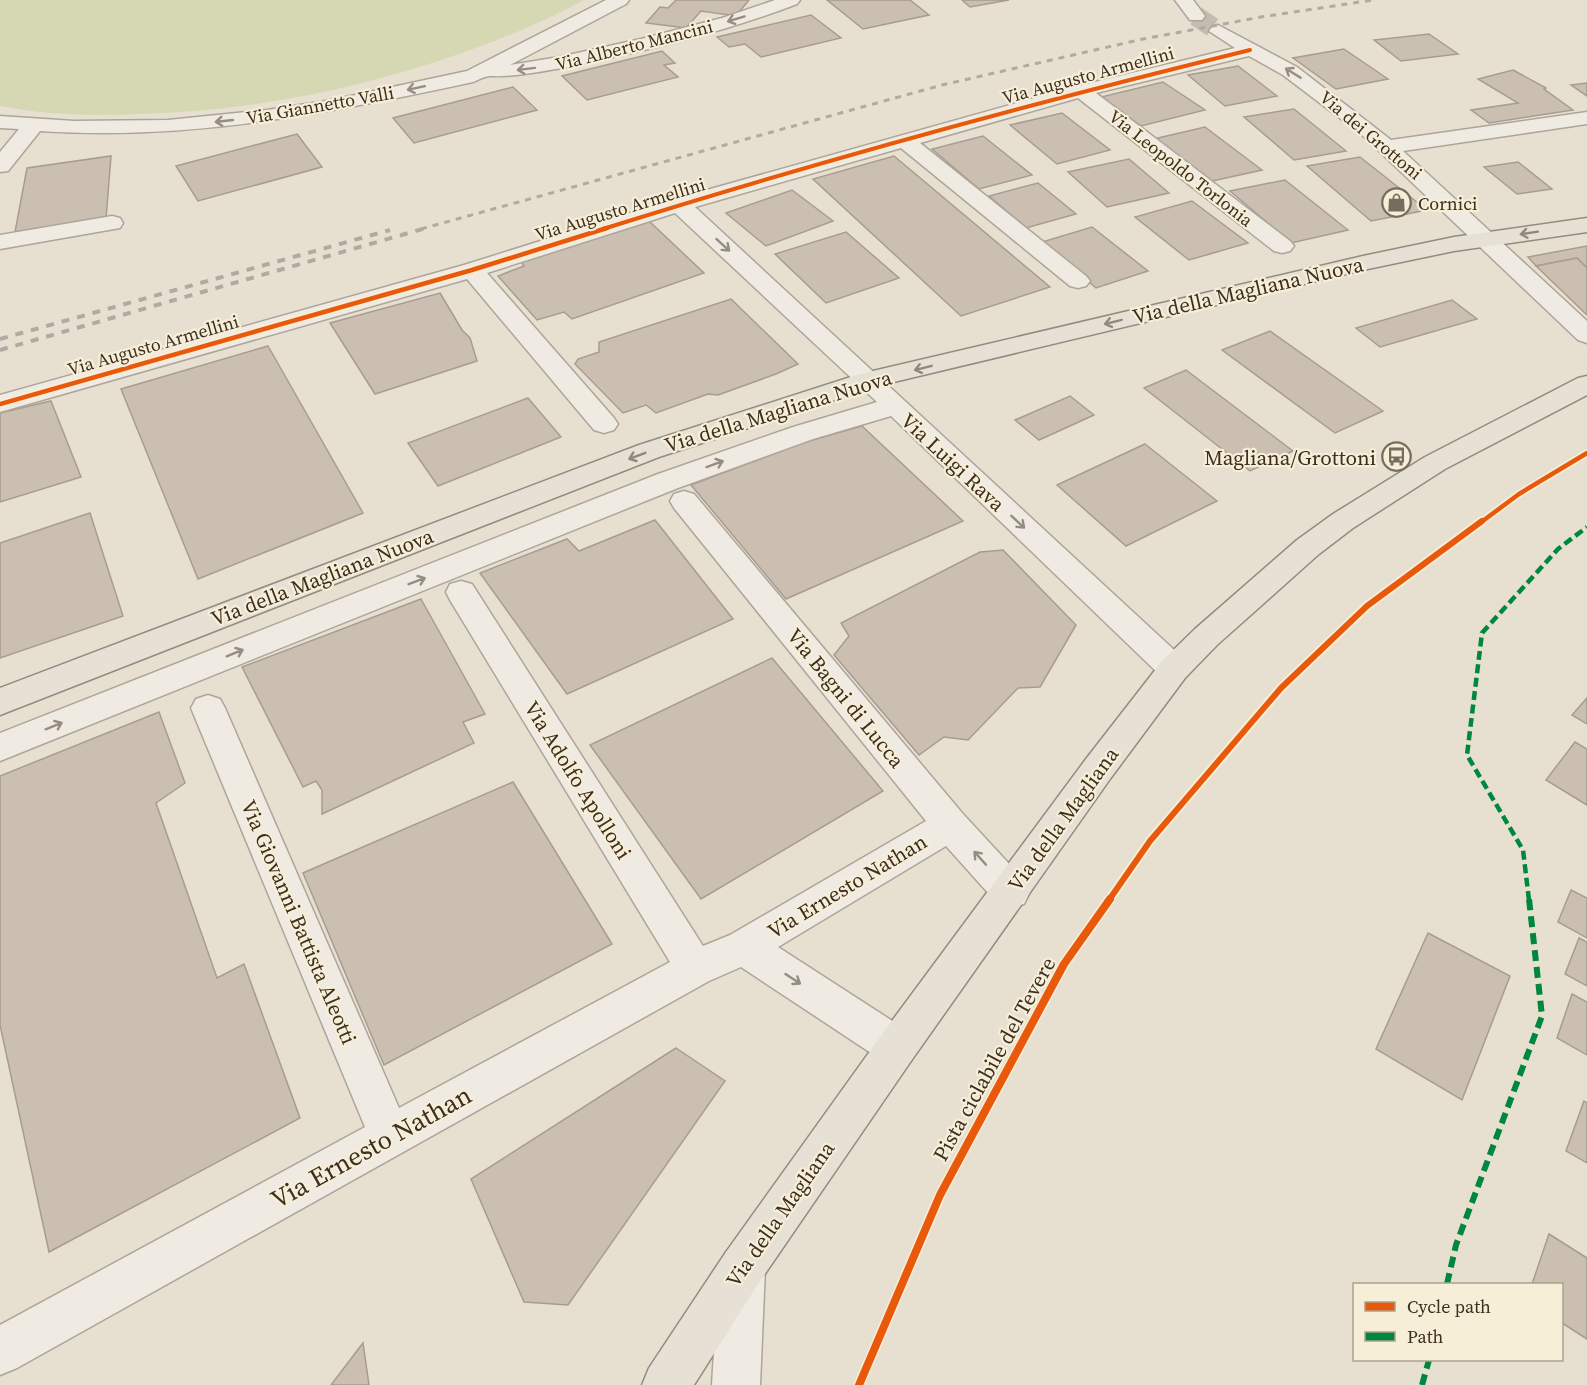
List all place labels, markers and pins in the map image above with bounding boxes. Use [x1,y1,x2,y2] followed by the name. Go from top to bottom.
[1381,187,1413,219] shop icon: Cornici
[1418,191,1477,216] place label: Cornici
[1381,441,1413,473] bus stop icon: Magliana/Grottoni
[1204,443,1376,472] place label: Magliana/Grottoni

